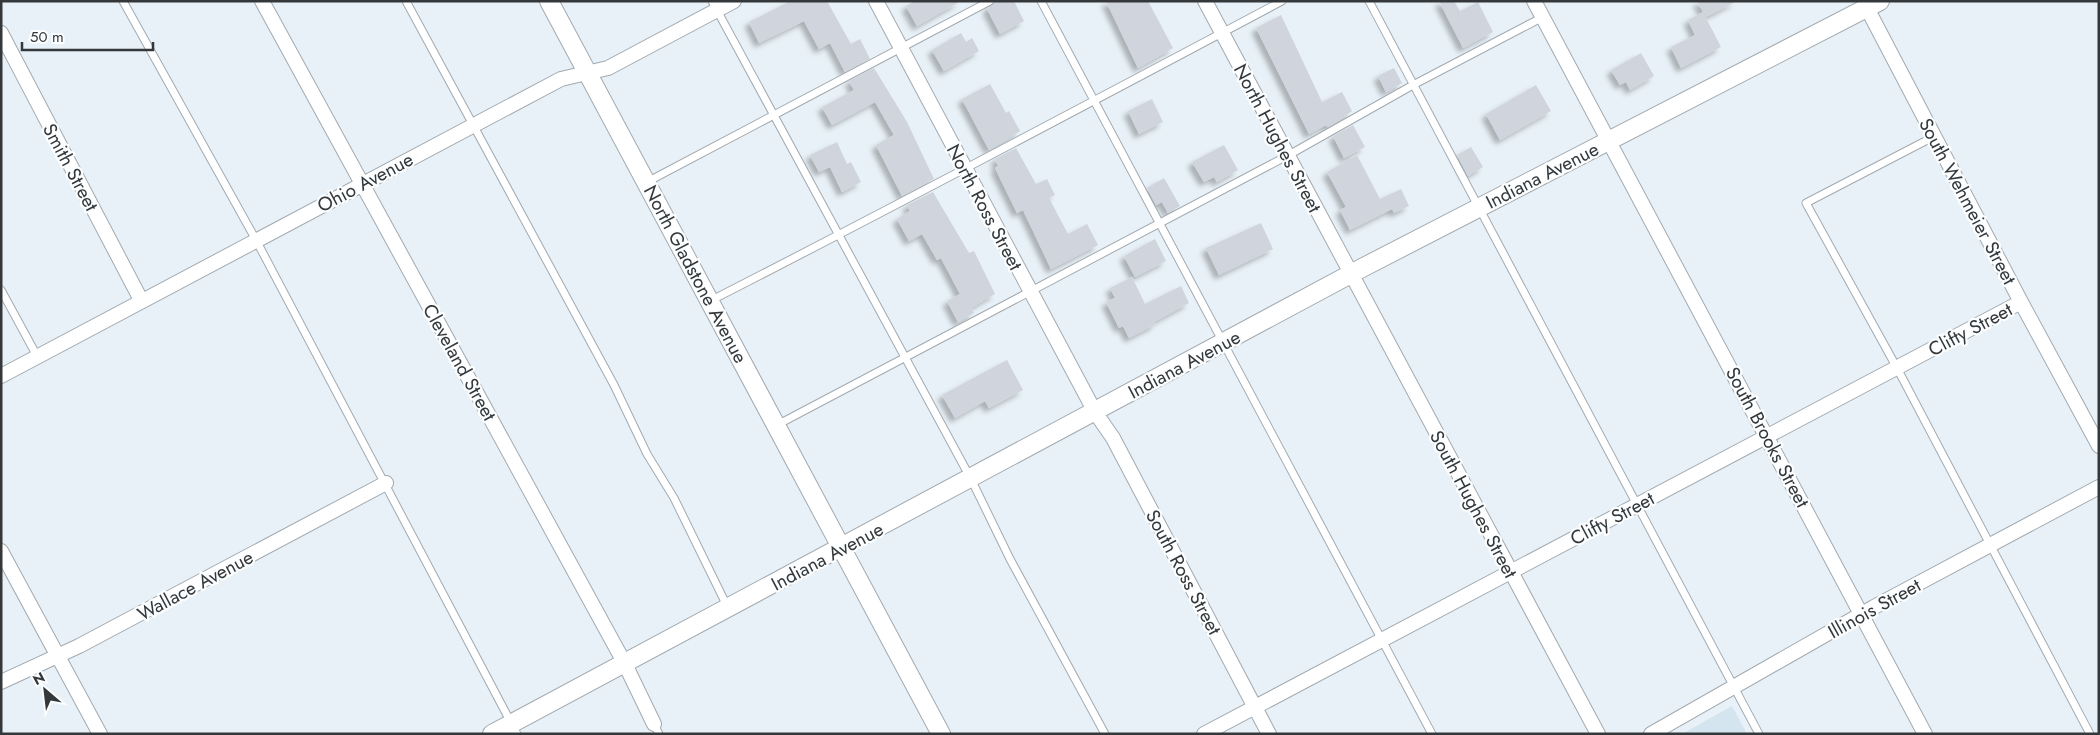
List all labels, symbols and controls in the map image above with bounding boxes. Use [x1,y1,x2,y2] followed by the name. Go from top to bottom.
[22,20,154,52] scale bar
[30,26,64,48] text: 50 m
[1227,59,1328,218] street label: North Hughes Street
[1912,113,2023,290] street label: South Wehmeier Street
[36,119,105,216] street label: Smith Street
[1481,135,1604,216] street label: Indiana Avenue
[940,139,1029,275] street label: North Ross Street
[312,146,418,219] street label: Ohio Avenue
[637,180,754,368] street label: North Gladstone Avenue
[1923,296,2017,363] street label: Clifty Street
[416,299,503,426] street label: Cleveland Street
[1123,323,1245,405] street label: Indiana Avenue
[1719,362,1816,513] street label: South Brooks Street
[1423,426,1524,583] street label: South Hughes Street
[1565,485,1659,552] street label: Clifty Street
[1139,505,1228,640] street label: South Ross Street
[766,515,888,597] street label: Indiana Avenue
[133,543,258,627] street label: Wallace Avenue
[1823,572,1926,645] street label: Illinois Street
[20,665,70,715] north arrow
[29,667,49,690] text: N

